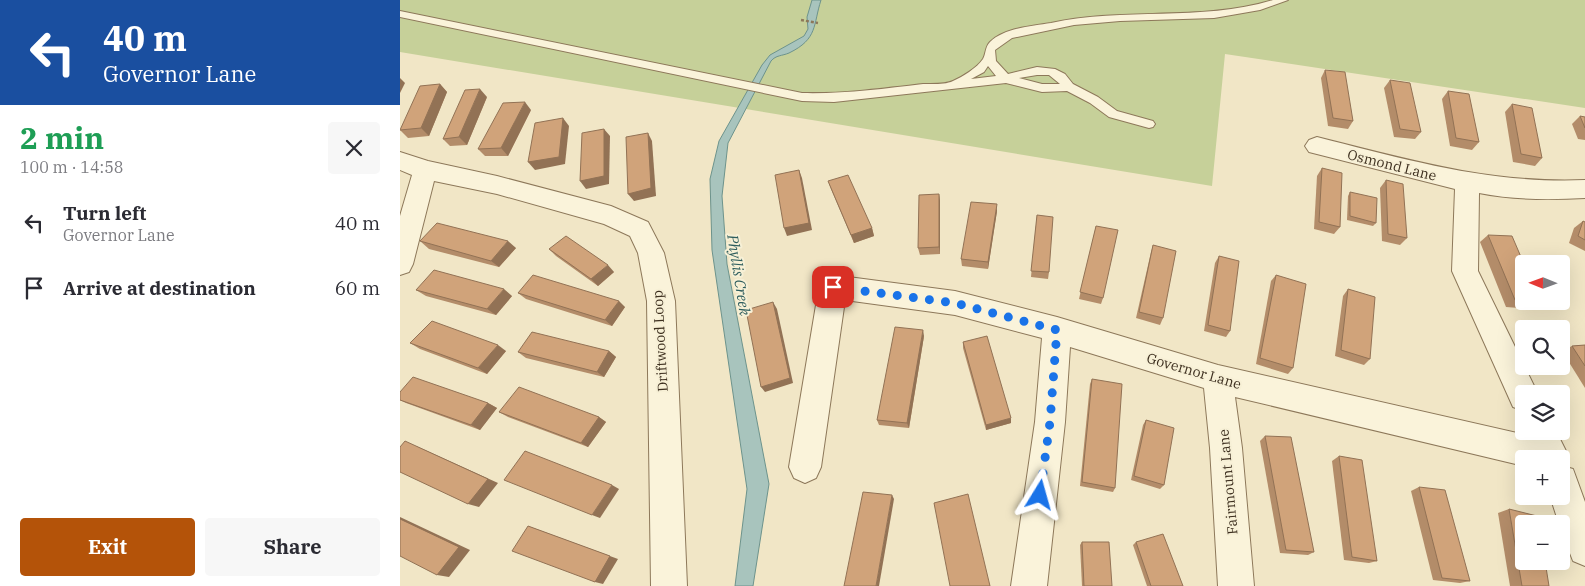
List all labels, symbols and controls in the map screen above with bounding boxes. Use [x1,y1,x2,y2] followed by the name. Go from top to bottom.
[103,15,187,61] text: 40 m
[20,20,85,85] icon: left
[103,59,256,88] text: Governor Lane
[20,118,104,157] text: 2 min
[328,122,380,174] button: close
[1346,145,1438,185] street label: Osmond Lane
[20,157,123,177] text: 100 m · 14:58
[63,201,146,225] text: Turn left
[20,209,48,237] icon: left
[335,211,380,235] text: 40 m
[63,225,175,245] text: Governor Lane
[723,232,755,317] water label: Phyllis Creek
[1515,255,1570,310] north arrow
[1515,255,1570,570] map controls
[812,266,854,308] pin
[819,273,847,301] icon: arrive
[20,274,48,302] icon: arrive
[63,276,256,300] text: Arrive at destination
[335,276,380,300] text: 60 m
[648,290,672,392] street label: Driftwood Loop
[1515,320,1570,375] button: search
[1145,349,1243,393] street label: Governor Lane
[1515,385,1570,440] button: layers
[1214,428,1242,536] street label: Fairmount Lane
[1515,450,1570,505] button: +
[1013,468,1065,520] position arrow
[1515,515,1570,570] button: −
[20,518,195,576] button: Exit
[205,518,380,576] button: Share

